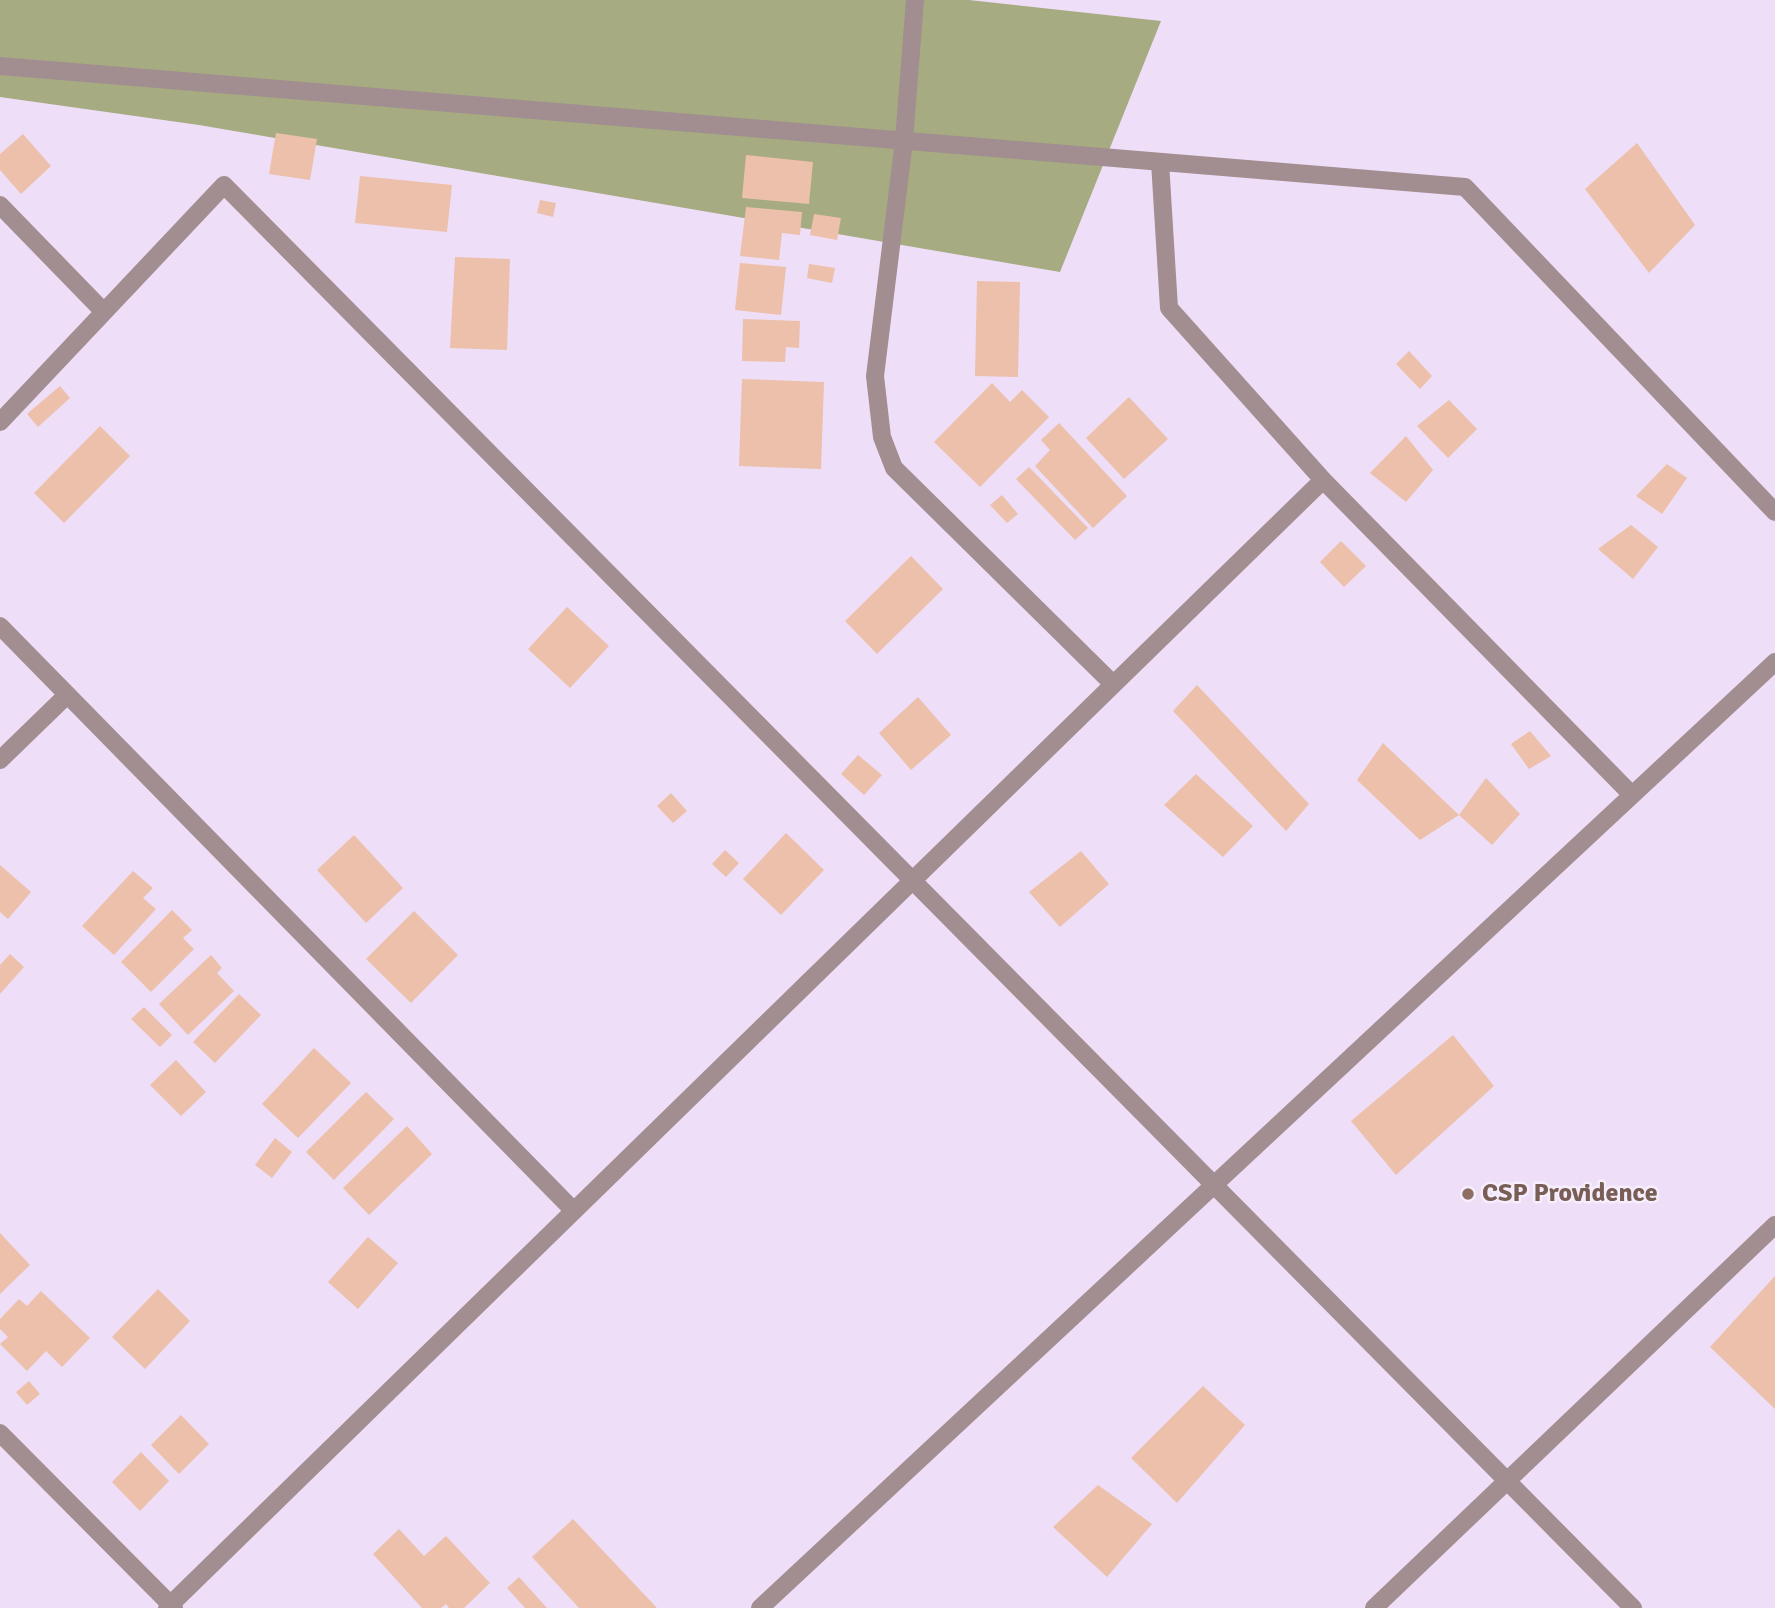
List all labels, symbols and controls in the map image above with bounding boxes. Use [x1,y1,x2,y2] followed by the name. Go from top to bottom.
[1482,1178,1658,1210] place label: CSP Providence
[1460,1186,1476,1202] marker: CSP Providence

